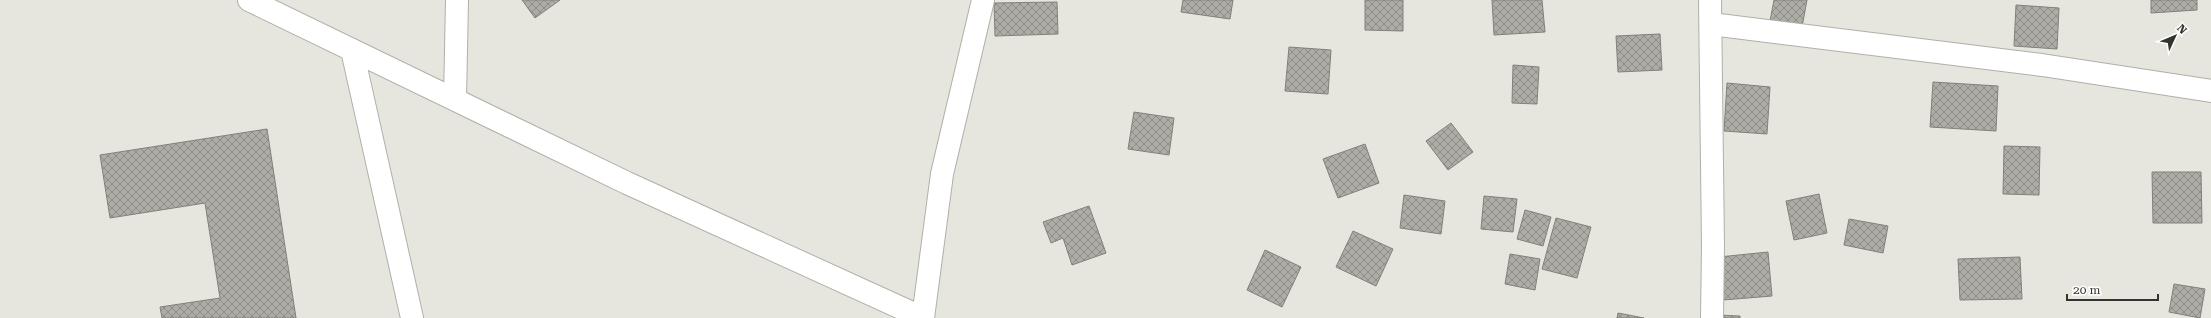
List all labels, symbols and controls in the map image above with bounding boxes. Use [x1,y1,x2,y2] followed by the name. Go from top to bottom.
[2155,16,2195,56] north arrow
[2174,22,2190,37] text: N
[2067,276,2158,302] scale bar
[2073,283,2100,297] text: 20 m

